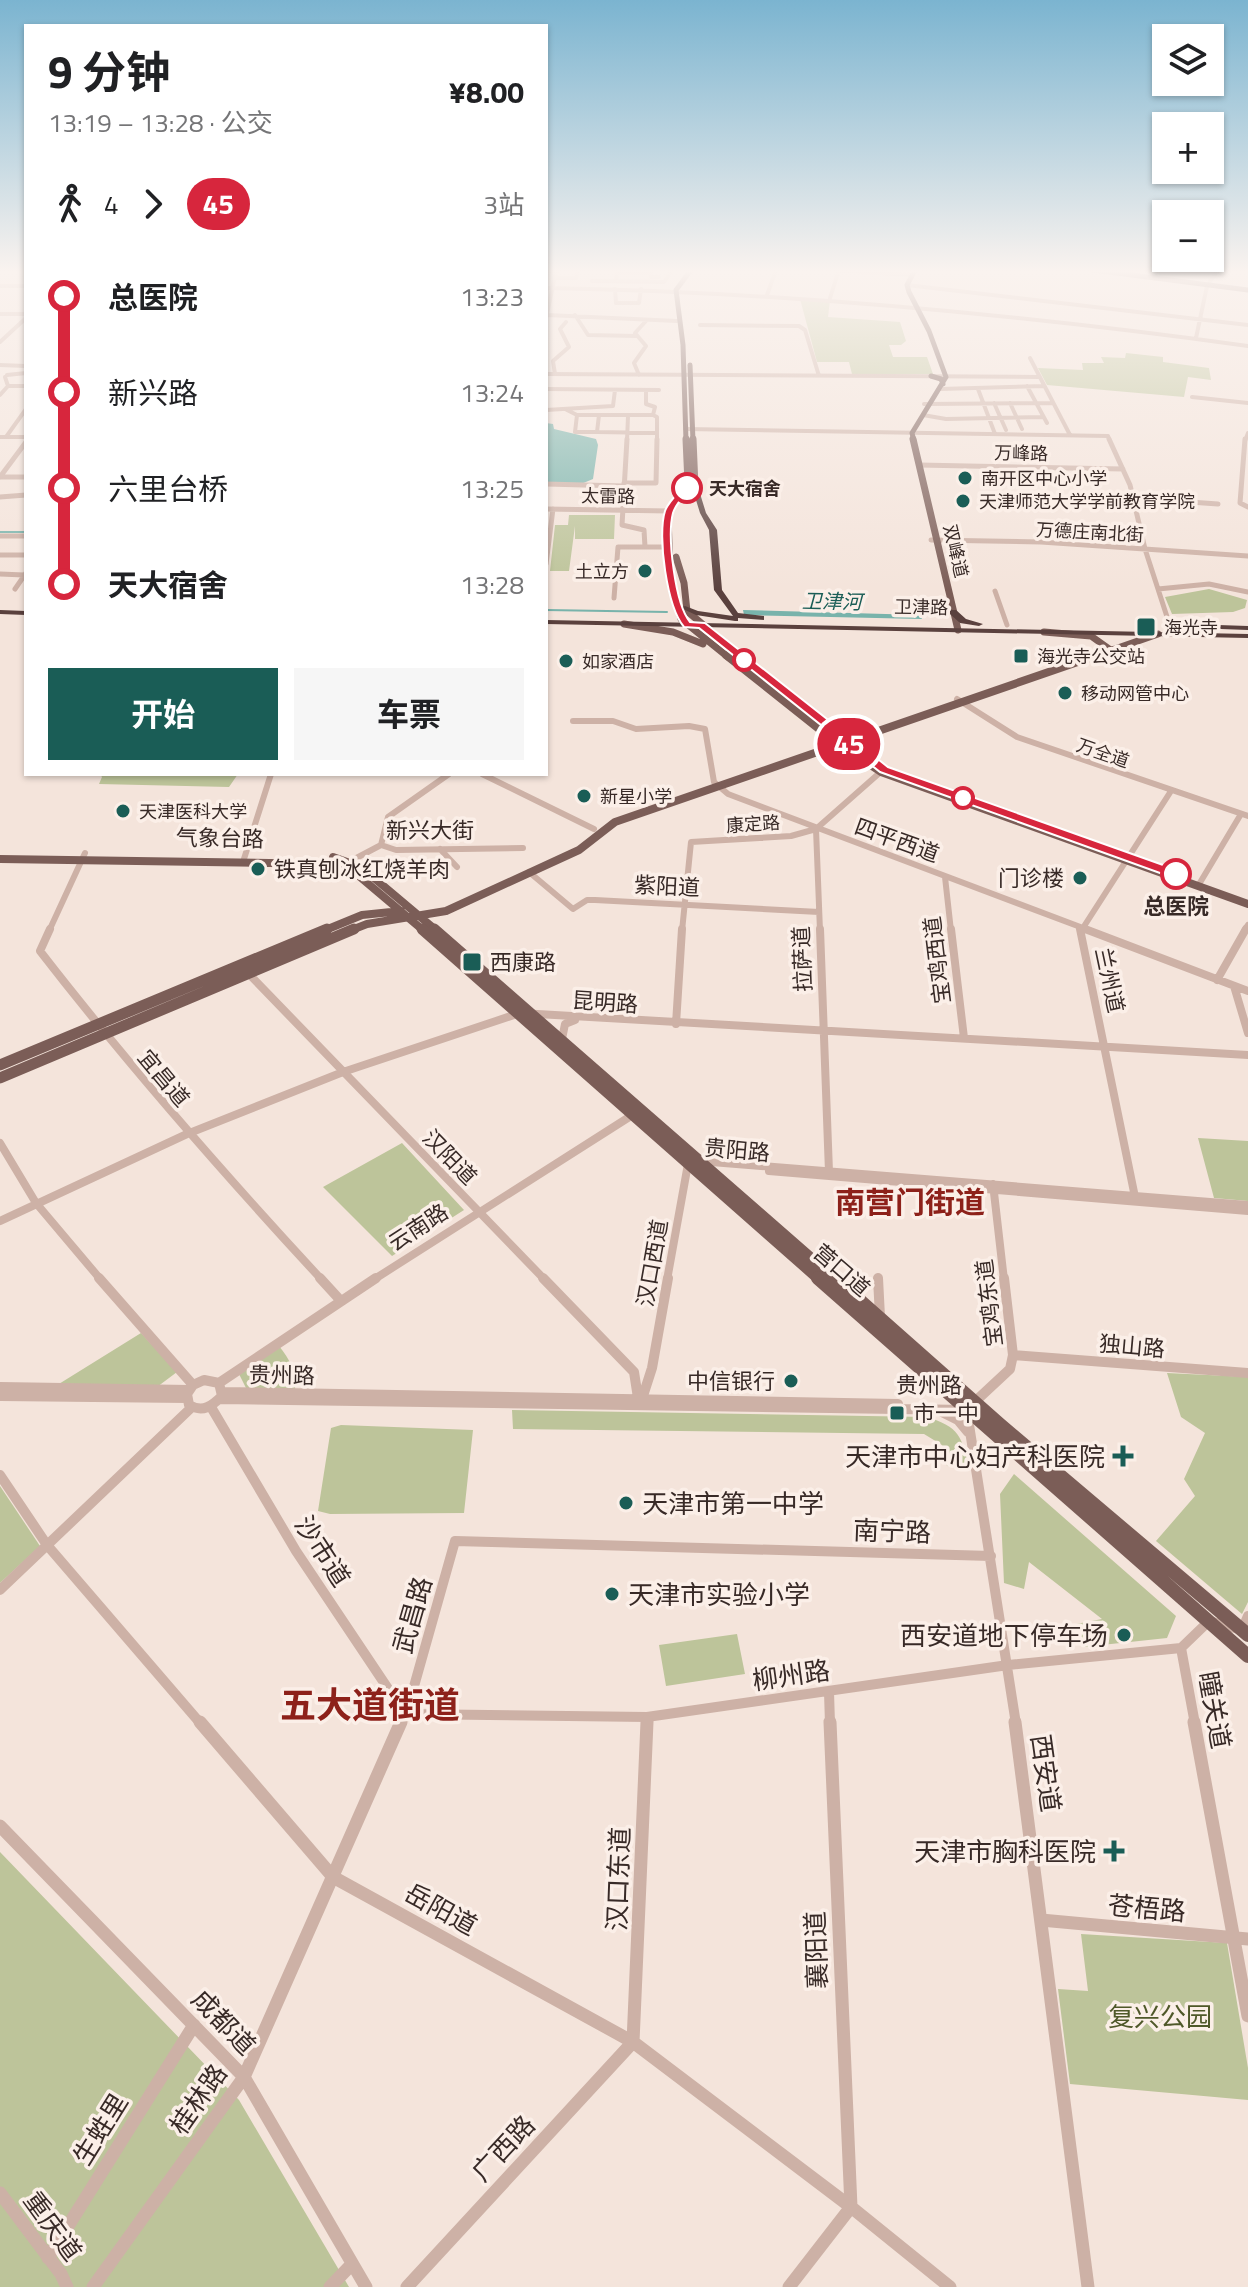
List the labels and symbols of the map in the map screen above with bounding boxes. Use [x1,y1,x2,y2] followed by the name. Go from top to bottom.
[994,439,1048,467] street label: 万峰路
[981,465,1107,492] place label: 南开区中心小学
[956,469,974,487] marker: 南开区中心小学
[672,473,702,503] marker: 天大宿舍
[709,475,781,502] place label: 天大宿舍
[581,482,635,510] street label: 太雷路
[979,488,1195,515] place label: 天津师范大学学前教育学院
[954,492,972,510] marker: 天津师范大学学前教育学院
[1035,516,1145,548] street label: 万德庄南北街
[937,522,975,580] street label: 双峰道
[575,558,629,585] place label: 土立方
[636,562,654,580] marker: 土立方
[802,585,866,617] water label: 卫津河
[894,593,948,621] street label: 卫津路
[1164,614,1218,641] place label: 海光寺
[1135,616,1157,638] marker: 海光寺
[1037,643,1145,670] place label: 海光寺公交站
[1012,647,1030,665] marker: 海光寺公交站
[582,648,654,675] place label: 如家酒店
[733,649,755,671] unlabelled marker
[557,652,575,670] marker: 如家酒店
[1081,680,1189,707] place label: 移动网管中心
[1056,684,1074,702] marker: 移动网管中心
[813,718,885,770] line badge: 45
[1073,731,1133,775] street label: 万全道
[600,783,672,810] place label: 新星小学
[575,787,593,805] marker: 新星小学
[952,787,974,809] unlabelled marker
[139,798,247,825] place label: 天津医科大学
[114,802,132,820] marker: 天津医科大学
[725,809,781,839] street label: 康定路
[850,809,944,871] street label: 四平西道
[386,813,474,847] street label: 新兴大街
[176,820,264,856] street label: 气象台路
[274,852,450,886] place label: 铁真刨冰红烧羊肉
[1161,859,1191,889] marker: 总医院
[249,860,267,878] marker: 铁真刨冰红烧羊肉
[998,861,1064,895] place label: 门诊楼
[633,867,701,905] street label: 紫阳道
[1071,869,1089,887] marker: 门诊楼
[1143,889,1209,923] place label: 总医院
[915,914,959,1006] street label: 宝鸡西道
[784,925,820,993] street label: 拉萨道
[1087,944,1133,1016] street label: 兰州道
[490,945,556,979] place label: 西康路
[461,951,483,973] marker: 西康路
[571,983,639,1021] street label: 昆明路
[130,1042,198,1114] street label: 宜昌道
[415,1121,485,1193] street label: 汉阳道
[703,1130,771,1170] street label: 贵阳路
[835,1179,985,1225] district label: 南营门街道
[381,1195,455,1259] street label: 云南路
[628,1217,676,1309] street label: 汉口西道
[806,1236,878,1304] street label: 营口道
[967,1257,1011,1349] street label: 宝鸡东道
[1098,1326,1166,1366] street label: 独山路
[249,1357,315,1393] street label: 贵州路
[687,1364,775,1398] place label: 中信银行
[896,1368,962,1402] street label: 贵州路
[782,1372,800,1390] marker: 中信银行
[913,1396,979,1430] place label: 市一中
[888,1404,906,1422] marker: 市一中
[845,1437,1105,1476] place label: 天津市中心妇产科医院
[1112,1445,1134,1467] marker: 天津市中心妇产科医院
[642,1484,824,1523] place label: 天津市第一中学
[617,1494,635,1512] marker: 天津市第一中学
[285,1508,361,1594] street label: 沙市道
[852,1510,932,1552] street label: 南宁路
[383,1572,441,1658] street label: 武昌路
[628,1575,810,1614] place label: 天津市实验小学
[603,1585,621,1603] marker: 天津市实验小学
[900,1616,1108,1655] place label: 西安道地下停车场
[1115,1626,1133,1644] marker: 西安道地下停车场
[750,1650,832,1700] street label: 柳州路
[1189,1668,1241,1752] street label: 瞳关道
[280,1677,460,1732] district label: 五大道街道
[1021,1732,1071,1814] street label: 西安道
[597,1826,639,1932] street label: 汉口东道
[914,1832,1096,1871] place label: 天津市胸科医院
[1103,1840,1125,1862] marker: 天津市胸科医院
[397,1873,485,1945] street label: 岳阳道
[1106,1885,1188,1931] street label: 苍梧路
[795,1910,837,1990] street label: 襄阳道
[183,1980,265,2064] street label: 成都道
[1108,1997,1212,2036] park label: 复兴公园
[160,2056,236,2142] street label: 桂林路
[63,2086,137,2172] street label: 生﨡里
[462,2106,544,2190] street label: 广西路
[14,2183,92,2269] street label: 重庆道

